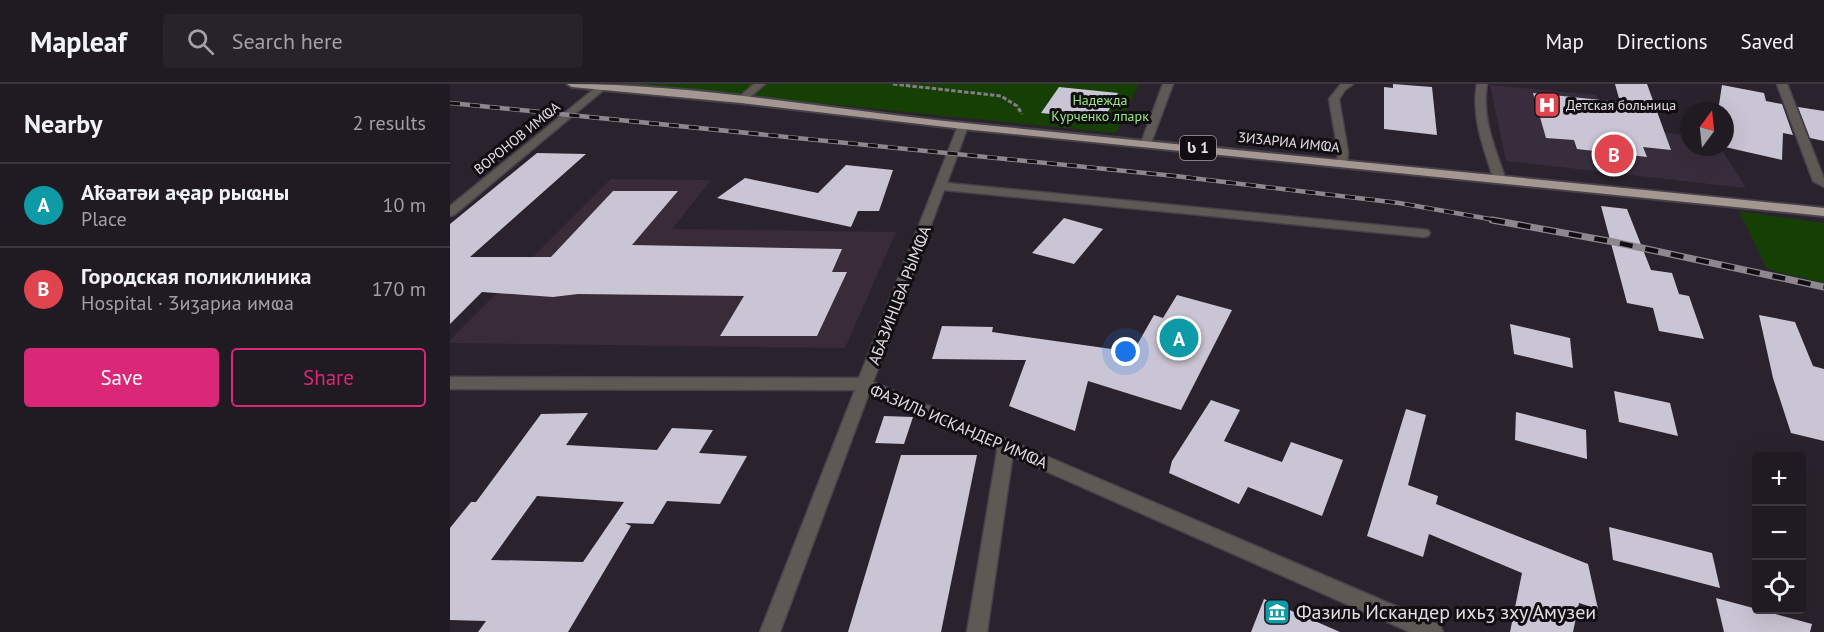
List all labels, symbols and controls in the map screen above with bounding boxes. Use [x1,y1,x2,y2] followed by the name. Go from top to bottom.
[163,14,583,68] search box
[30,23,127,60] text: Mapleaf
[184,25,217,58] icon: search
[232,27,343,55] text: Search here
[1545,28,1584,55] text: Map
[1617,28,1708,55] text: Directions
[1741,28,1794,55] text: Saved
[1532,90,1562,120] hospital icon: Детская больница
[1051,91,1149,125] park label: Надежда Курченко лпарк
[1566,96,1676,114] place label: Детская больница
[470,97,564,178] street label: ВОРОНОВ ИМҨА
[1680,102,1734,156] north arrow
[24,107,102,140] text: Nearby
[353,110,426,136] text: 2 results
[1237,128,1341,156] street label: ӠИӠАРИА ИМҨА
[1594,132,1634,176] pin: B
[1180,136,1216,160] road number: ს 1
[81,178,289,206] text: Аҟәатәи аҿар рыҩны
[37,192,50,218] text: A
[383,192,426,218] text: 10 m
[81,206,127,232] text: Place
[863,222,935,367] street label: АБАЗИНЦӘА РЫМҨА
[81,262,311,290] text: Городская поликлиника
[38,276,49,302] text: B
[372,276,426,302] text: 170 m
[81,290,294,316] text: Hospital · Ӡиӡариа имҩа
[1160,316,1198,360] pin: A
[1111,337,1140,366] your location
[24,348,219,407] button: Save
[231,348,426,407] button: Share
[867,380,1051,473] street label: ФАЗИЛЬ ИСКАНДЕР ИМҨА
[1752,452,1806,614] map controls
[1752,452,1806,506] button: +
[1752,506,1806,560] button: −
[1752,560,1806,614] button: locate
[1262,597,1292,627] museum icon: Фазиль Искандер ихьӡ зху Амузеи
[1296,599,1596,625] place label: Фазиль Искандер ихьӡ зху Амузеи

